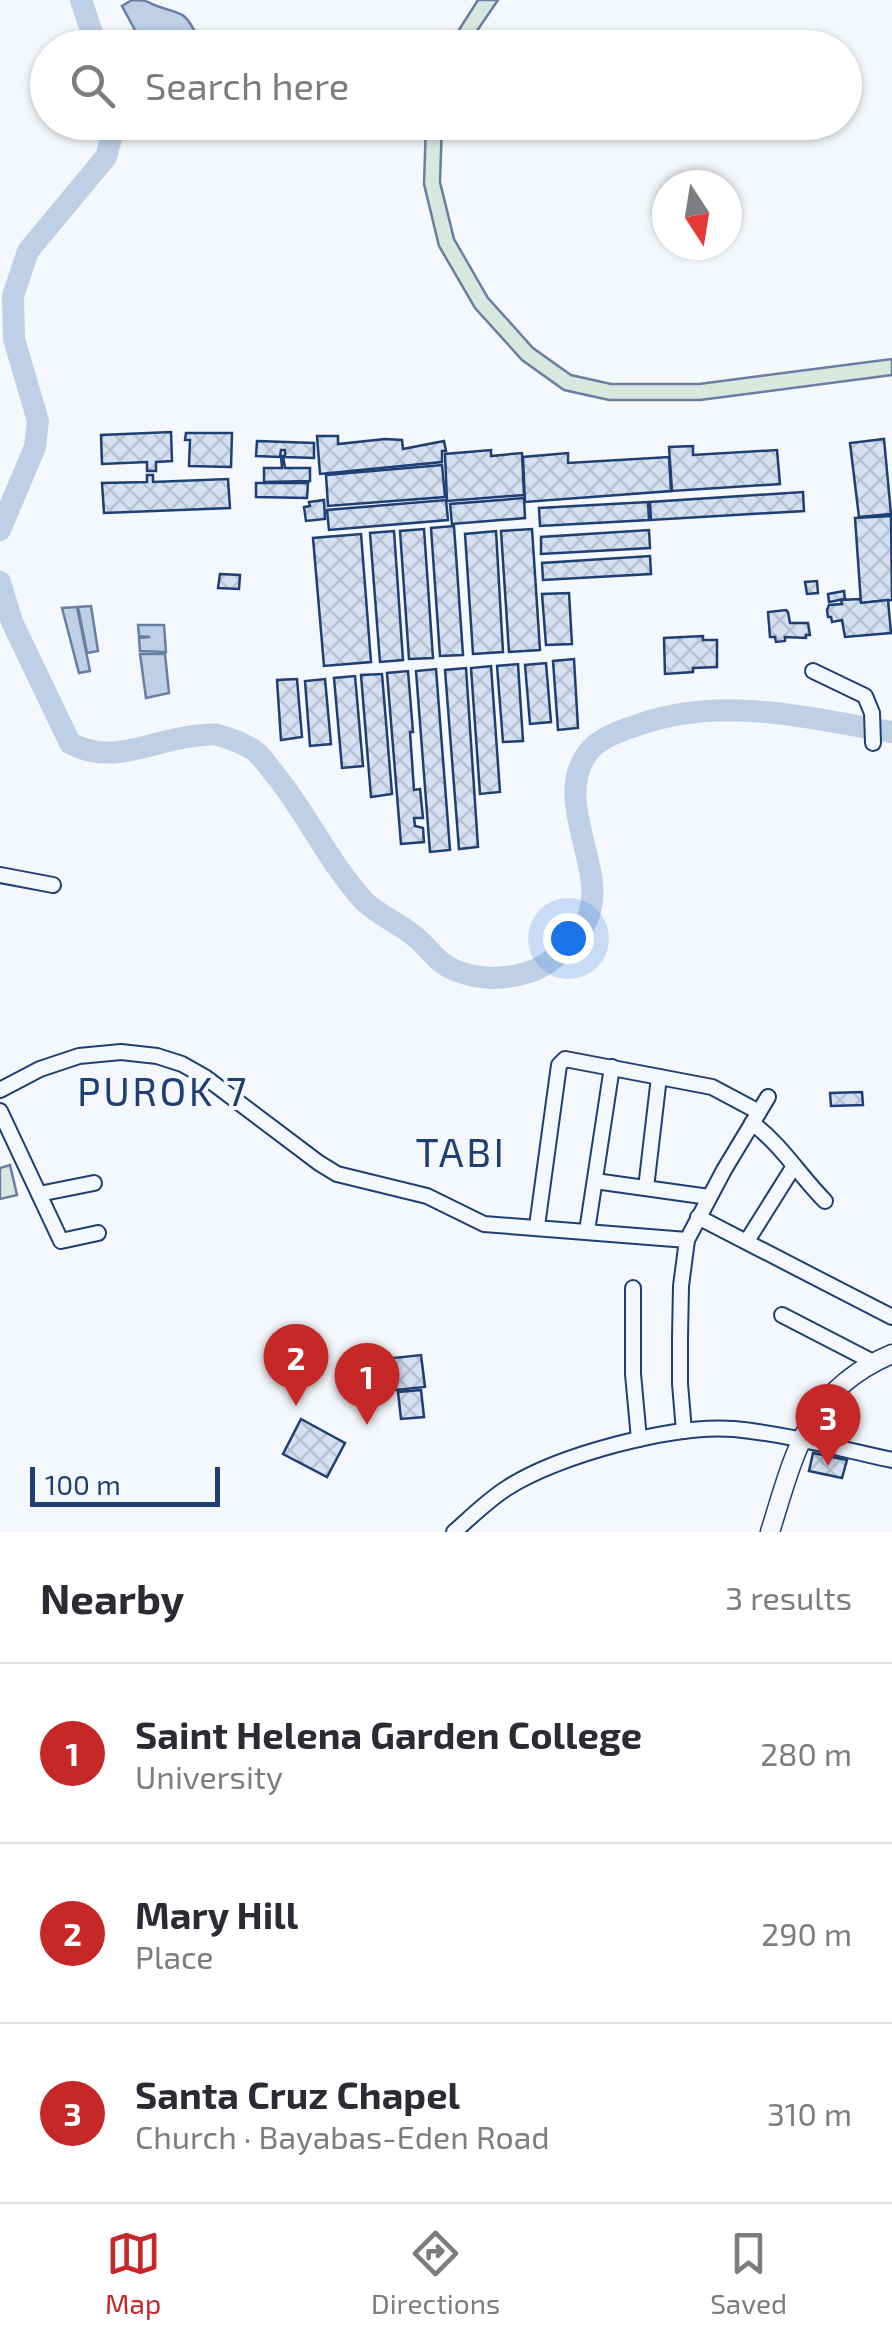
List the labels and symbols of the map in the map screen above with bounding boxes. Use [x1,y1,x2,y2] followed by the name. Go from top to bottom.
[652,170,742,260] north arrow
[543,913,594,964] your location
[77,1066,249,1114] district label: PUROK 7
[415,1127,507,1175] district label: TABI
[264,1324,328,1406] pin: 2
[334,1342,400,1425] pin: 1
[796,1384,860,1466] pin: 3
[30,1462,220,1506] scale bar

